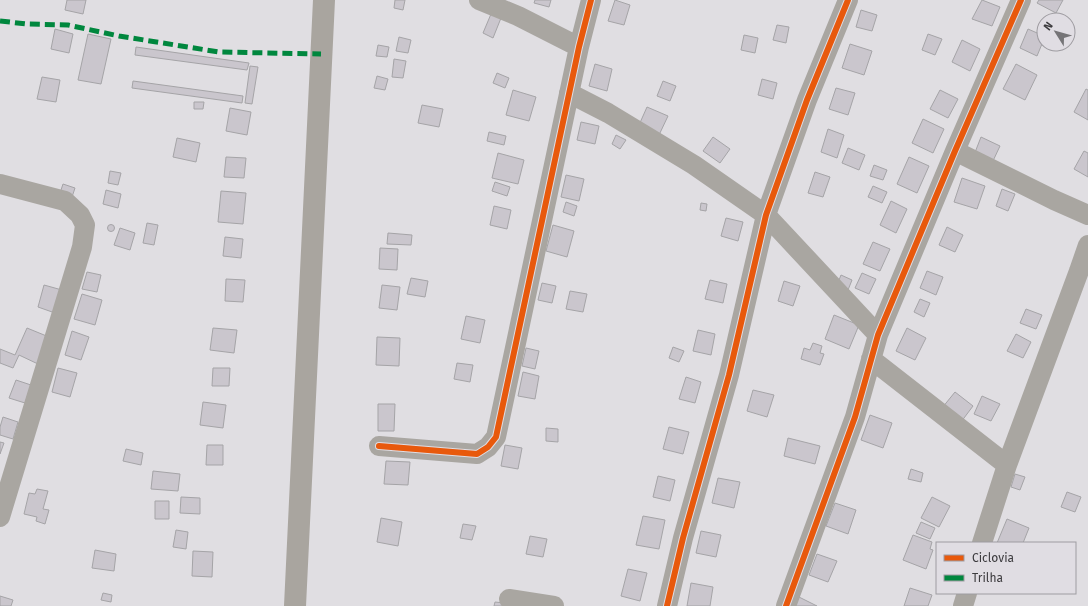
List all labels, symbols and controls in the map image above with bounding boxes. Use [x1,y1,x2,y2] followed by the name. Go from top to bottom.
[1036,12,1076,52] north arrow
[1041,19,1056,33] text: N
[936,542,1076,594] legend
[972,551,1014,565] text: Ciclovia
[972,571,1003,585] text: Trilha

